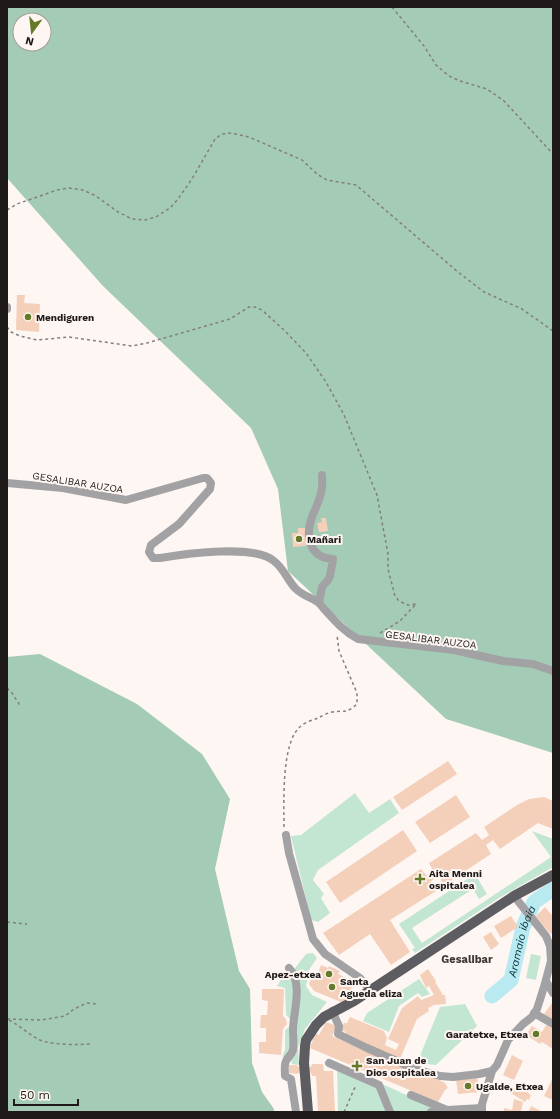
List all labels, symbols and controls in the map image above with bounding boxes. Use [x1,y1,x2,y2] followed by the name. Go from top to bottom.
[12,12,52,52] north arrow
[24,34,35,49] text: N
[23,312,33,322] marker: Mendiguren
[36,312,94,323] place label: Mendiguren
[32,470,124,495] street label: GESALIBAR AUZOA
[294,534,304,544] marker: Mañari
[307,534,341,545] place label: Mañari
[385,628,477,651] street label: GESALIBAR AUZOA
[429,868,482,891] place label: Aita Menni ospitalea
[414,873,426,885] marker: Aita Menni ospitalea
[506,903,539,979] water label: Aramaio ibaia
[441,953,493,966] district label: Gesalibar
[265,969,321,980] place label: Apez-etxea
[324,969,334,979] marker: Apez-etxea
[340,976,402,999] place label: Santa Agueda eliza
[327,982,337,992] marker: Santa Agueda eliza
[446,1029,528,1040] place label: Garatetxe, Etxea
[531,1029,541,1039] marker: Garatetxe, Etxea
[366,1055,436,1078] place label: San Juan de Dios ospitalea
[351,1060,363,1072] marker: San Juan de Dios ospitalea
[14,1081,78,1107] scale bar
[463,1081,473,1091] marker: Ugalde, Etxea
[476,1081,544,1092] place label: Ugalde, Etxea
[20,1088,50,1102] text: 50 m

